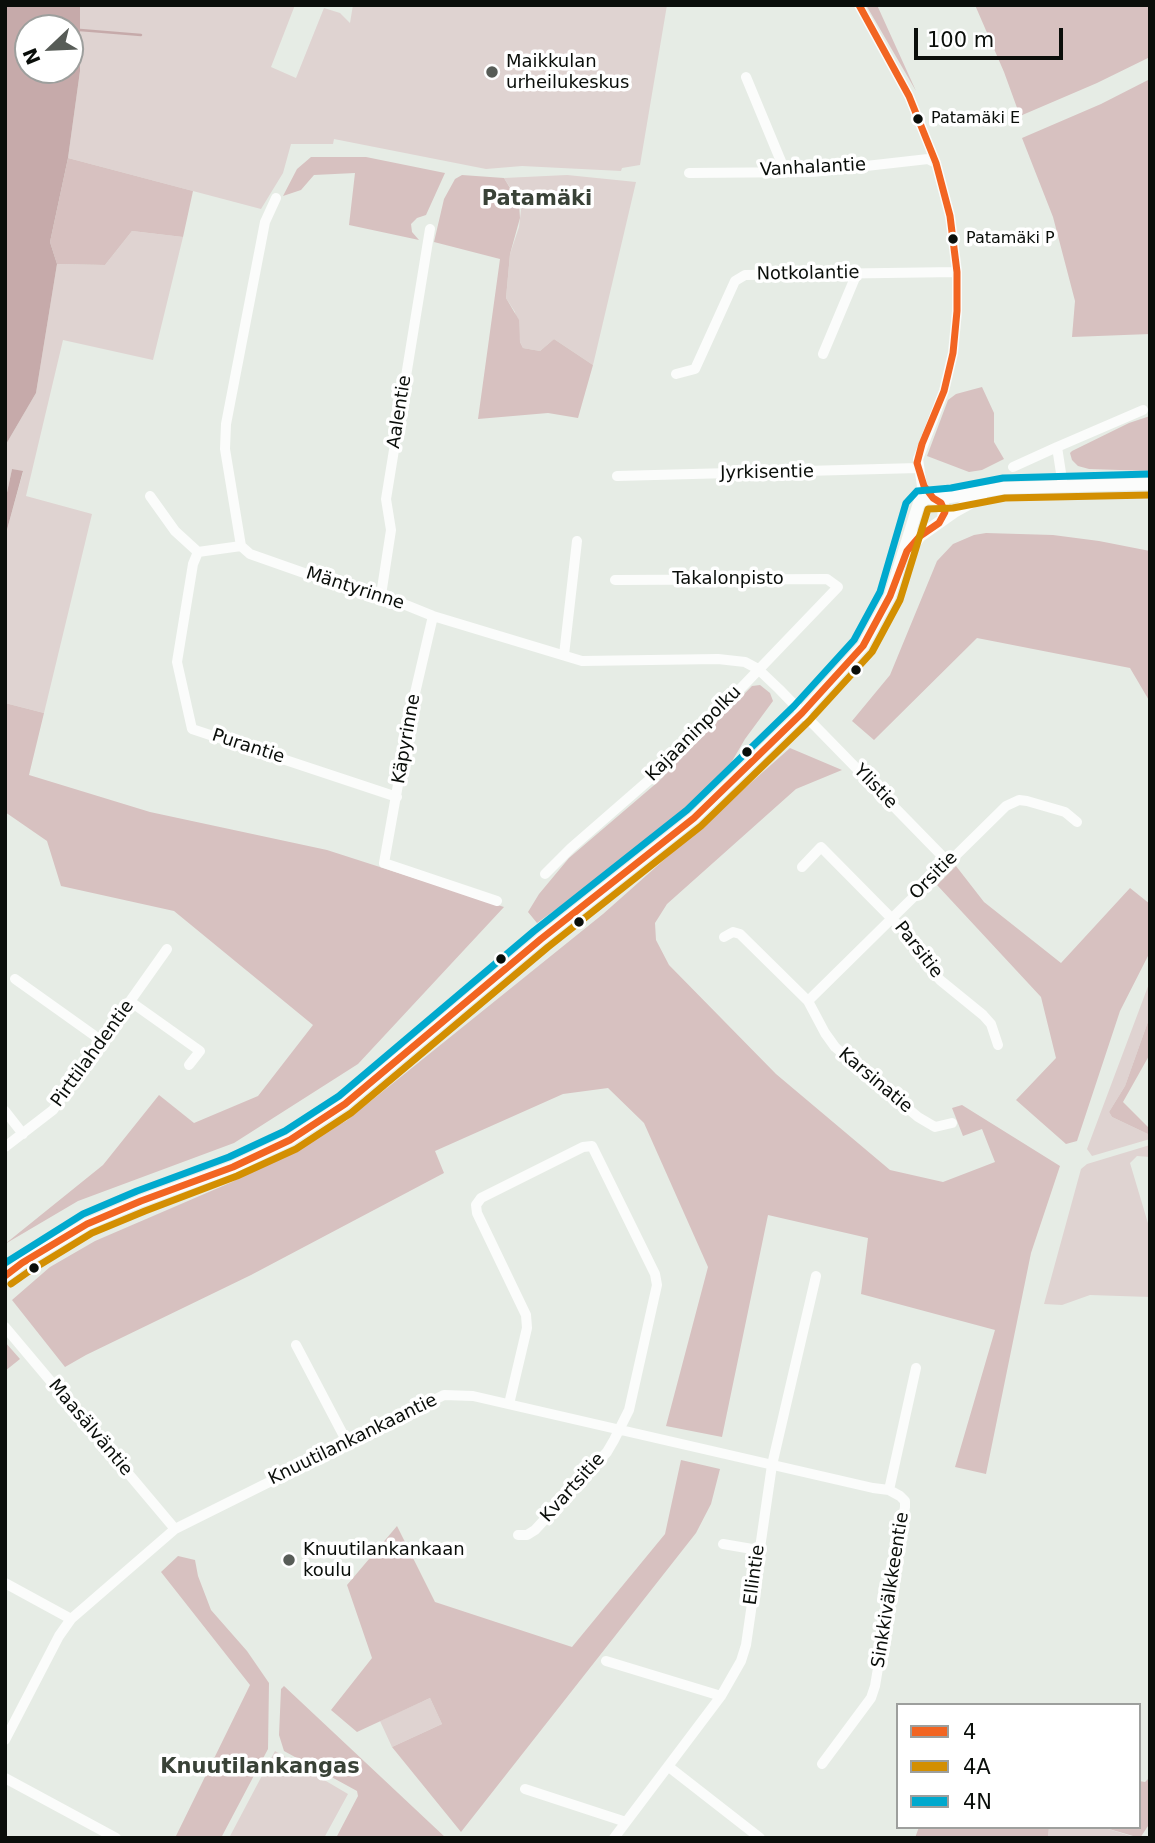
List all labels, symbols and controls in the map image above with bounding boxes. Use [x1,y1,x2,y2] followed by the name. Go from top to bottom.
[14,14,84,84] north arrow
[917,14,1066,58] scale bar
[927,28,994,52] text: 100 m
[18,45,45,68] text: N
[506,51,629,94] place label: Maikkulan urheilukeskus
[484,64,500,80] marker: Maikkulan urheilukeskus
[931,109,1020,129] place label: Patamäki E
[911,112,925,126] marker: Patamäki E
[759,154,867,182] street label: Vanhalantie
[482,187,592,213] district label: Patamäki
[966,229,1055,249] place label: Patamäki P
[946,232,960,246] marker: Patamäki P
[756,262,860,286] street label: Notkolantie
[384,374,416,450] street label: Aalentie
[720,461,814,485] street label: Jyrkisentie
[303,563,407,615] street label: Mäntyrinne
[672,568,784,590] street label: Takalonpisto
[849,663,863,677] unlabelled marker
[642,682,746,786] street label: Kajaaninpolku
[388,692,426,786] street label: Käpyrinne
[209,725,287,769] street label: Purantie
[740,745,754,759] unlabelled marker
[849,760,901,814] street label: Ylistie
[905,847,963,905] street label: Orsitie
[572,915,586,929] unlabelled marker
[889,917,947,983] street label: Parsitie
[494,952,508,966] unlabelled marker
[47,996,139,1112] street label: Pirttilahdentie
[834,1044,916,1118] street label: Karsinatie
[27,1261,41,1275] unlabelled marker
[43,1375,137,1481] street label: Maasälväntie
[265,1390,441,1490] street label: Knuutilankankaantie
[536,1449,610,1527] street label: Kvartsitie
[868,1511,914,1669] street label: Sinkkivälkkeentie
[303,1539,465,1582] place label: Knuutilankankaan koulu
[740,1543,770,1607] street label: Ellintie
[281,1552,297,1568] marker: Knuutilankankaan koulu
[896,1703,1141,1829] legend
[963,1720,976,1744] text: 4
[160,1755,360,1781] district label: Knuutilankangas
[963,1755,991,1779] text: 4A
[963,1790,992,1814] text: 4N

